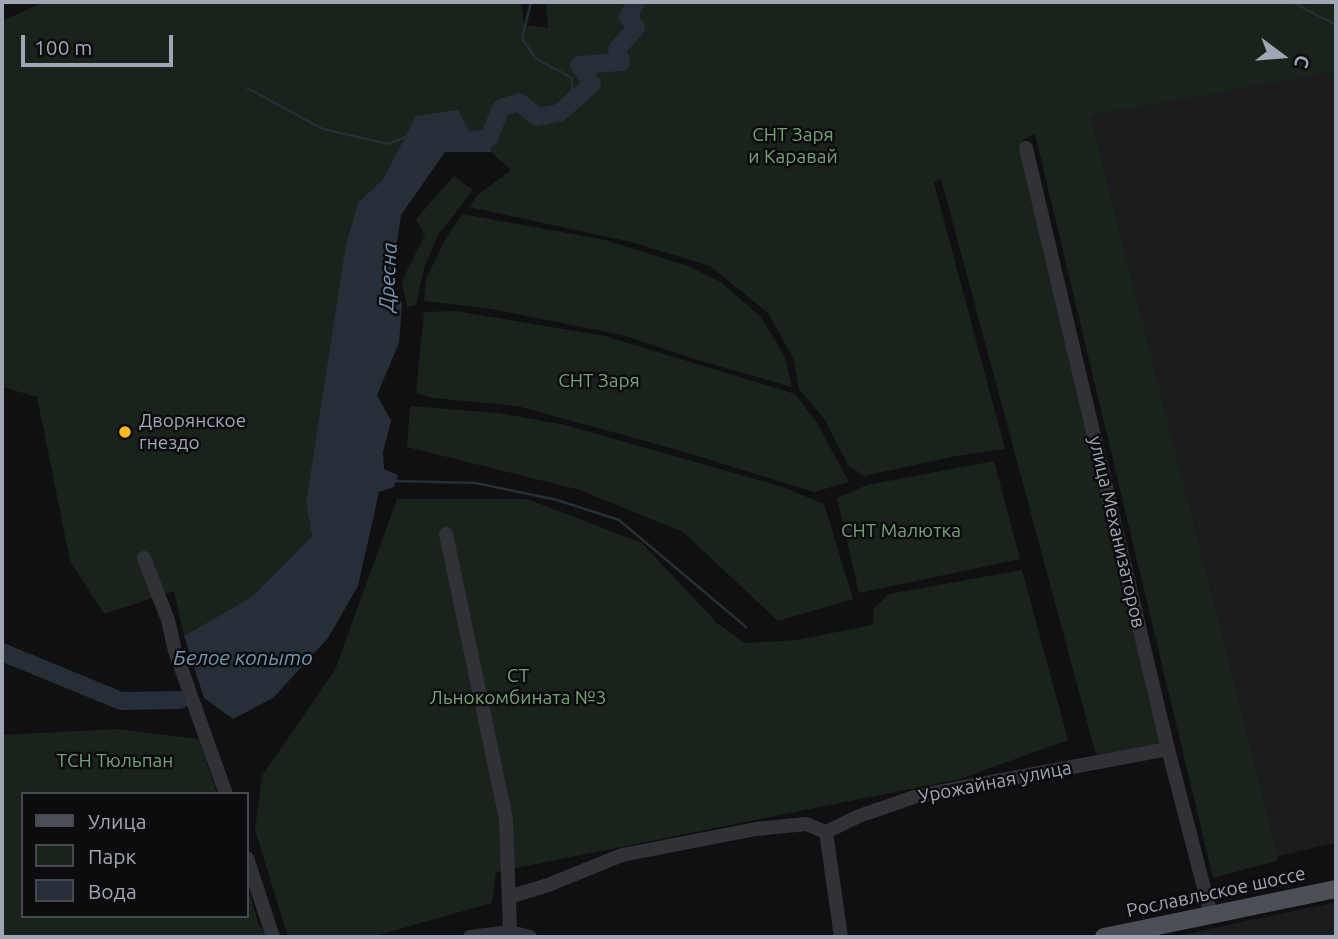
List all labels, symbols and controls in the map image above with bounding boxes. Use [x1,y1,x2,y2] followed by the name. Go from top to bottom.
[24,21,177,65] scale bar
[1247,21,1317,91] north arrow
[34,35,92,59] text: 100 m
[1290,53,1314,71] text: С
[748,124,838,168] park label: СНТ Заря и Каравай
[374,242,402,312] water label: Дресна
[558,370,640,392] park label: СНТ Заря
[139,410,246,454] place label: Дворянское гнездо
[117,424,133,440] marker: Дворянское гнездо
[1084,434,1150,630] street label: улица Механизаторов
[841,520,961,542] park label: СНТ Малютка
[173,645,313,671] water label: Белое копыто
[430,665,606,709] park label: СТ Льнокомбината №3
[57,750,173,772] park label: ТСН Тюльпан
[917,756,1073,808] street label: Урожайная улица
[21,792,248,918] legend
[88,809,146,833] text: Улица
[88,844,136,868] text: Парк
[1124,862,1308,922] street label: Рославльское шоссе
[88,879,137,903] text: Вода

